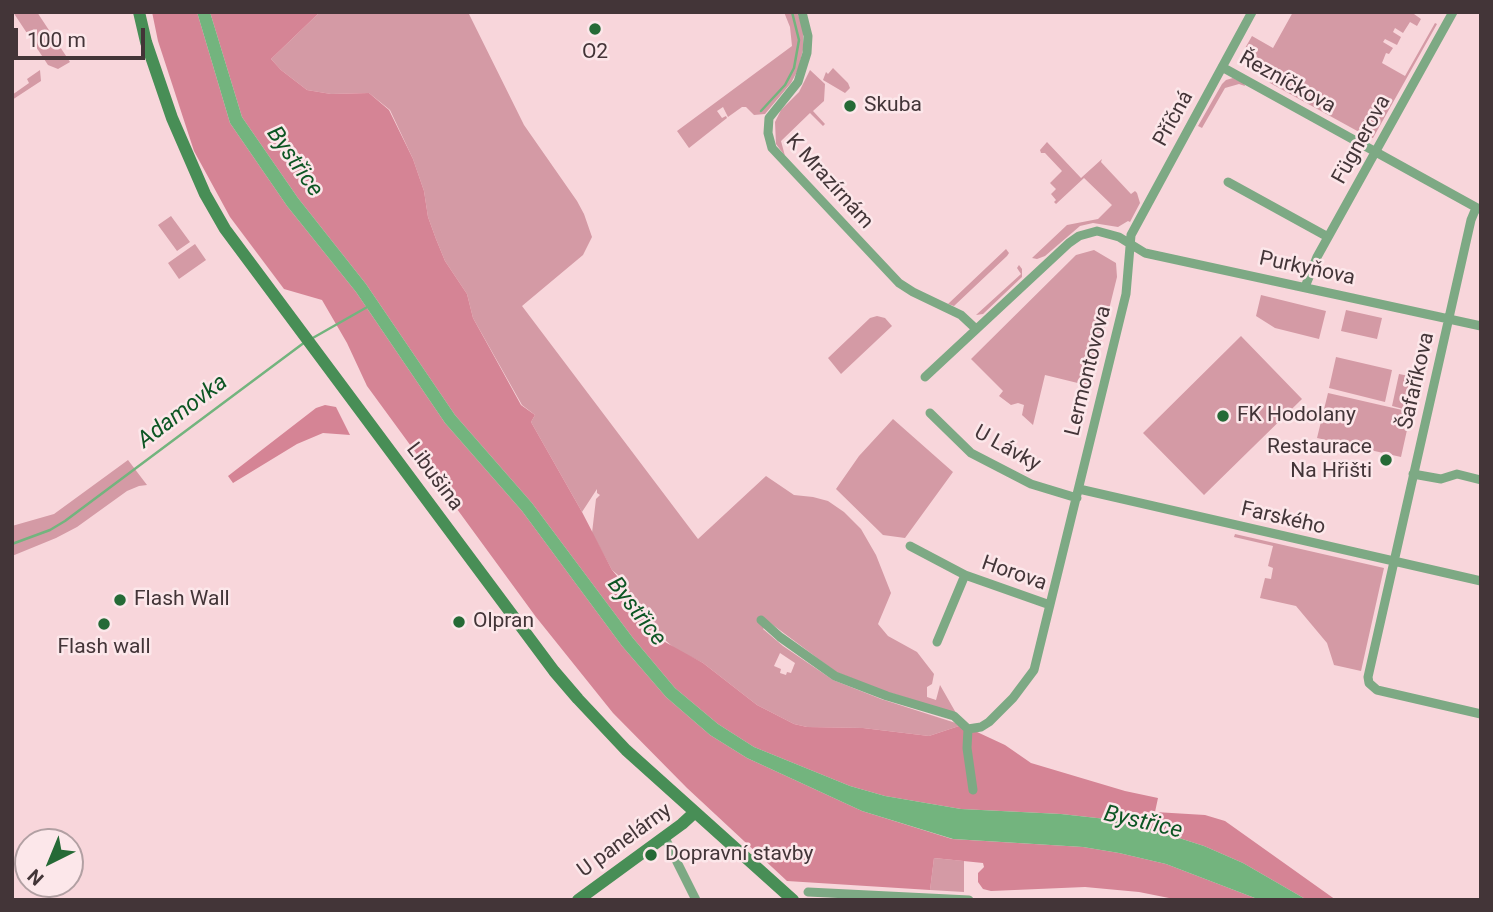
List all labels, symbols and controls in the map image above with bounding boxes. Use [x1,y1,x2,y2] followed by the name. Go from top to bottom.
[18,14,149,58] scale bar
[587,21,603,37] marker: O2
[27,28,86,52] text: 100 m
[582,40,608,66] place label: O2
[1234,46,1340,120] street label: Řezníčkova
[1149,87,1199,151] street label: Příčná
[1327,91,1397,189] street label: Fügnerova
[864,93,922,119] place label: Skuba
[842,98,858,114] marker: Skuba
[260,121,328,203] water label: Bystřice
[780,129,878,235] street label: K Mrazírnám
[1257,247,1357,291] street label: Purkyňova
[1061,303,1117,439] street label: Lermontovova
[1394,330,1440,432] street label: Šafaříkova
[133,369,233,455] water label: Adamovka
[1237,403,1356,429] place label: FK Hodolany
[1215,408,1231,424] marker: FK Hodolany
[969,420,1045,478] street label: U Lávky
[1267,435,1372,485] place label: Restaurace Na Hřišti
[400,438,468,516] street label: Libušina
[1378,452,1394,468] marker: Restaurace Na Hřišti
[1238,497,1328,541] street label: Farského
[978,551,1050,597] street label: Horova
[601,572,671,652] water label: Bystřice
[134,587,230,613] place label: Flash Wall
[112,592,128,608] marker: Flash Wall
[473,609,534,635] place label: Olpran
[451,614,467,630] marker: Olpran
[96,616,112,632] marker: Flash wall
[57,635,151,661] place label: Flash wall
[573,798,677,884] street label: U panelárny
[1101,801,1185,845] water label: Bystřice
[14,828,84,898] north arrow
[665,842,813,868] place label: Dopravní stavby
[643,847,659,863] marker: Dopravní stavby
[23,864,48,890] text: N

